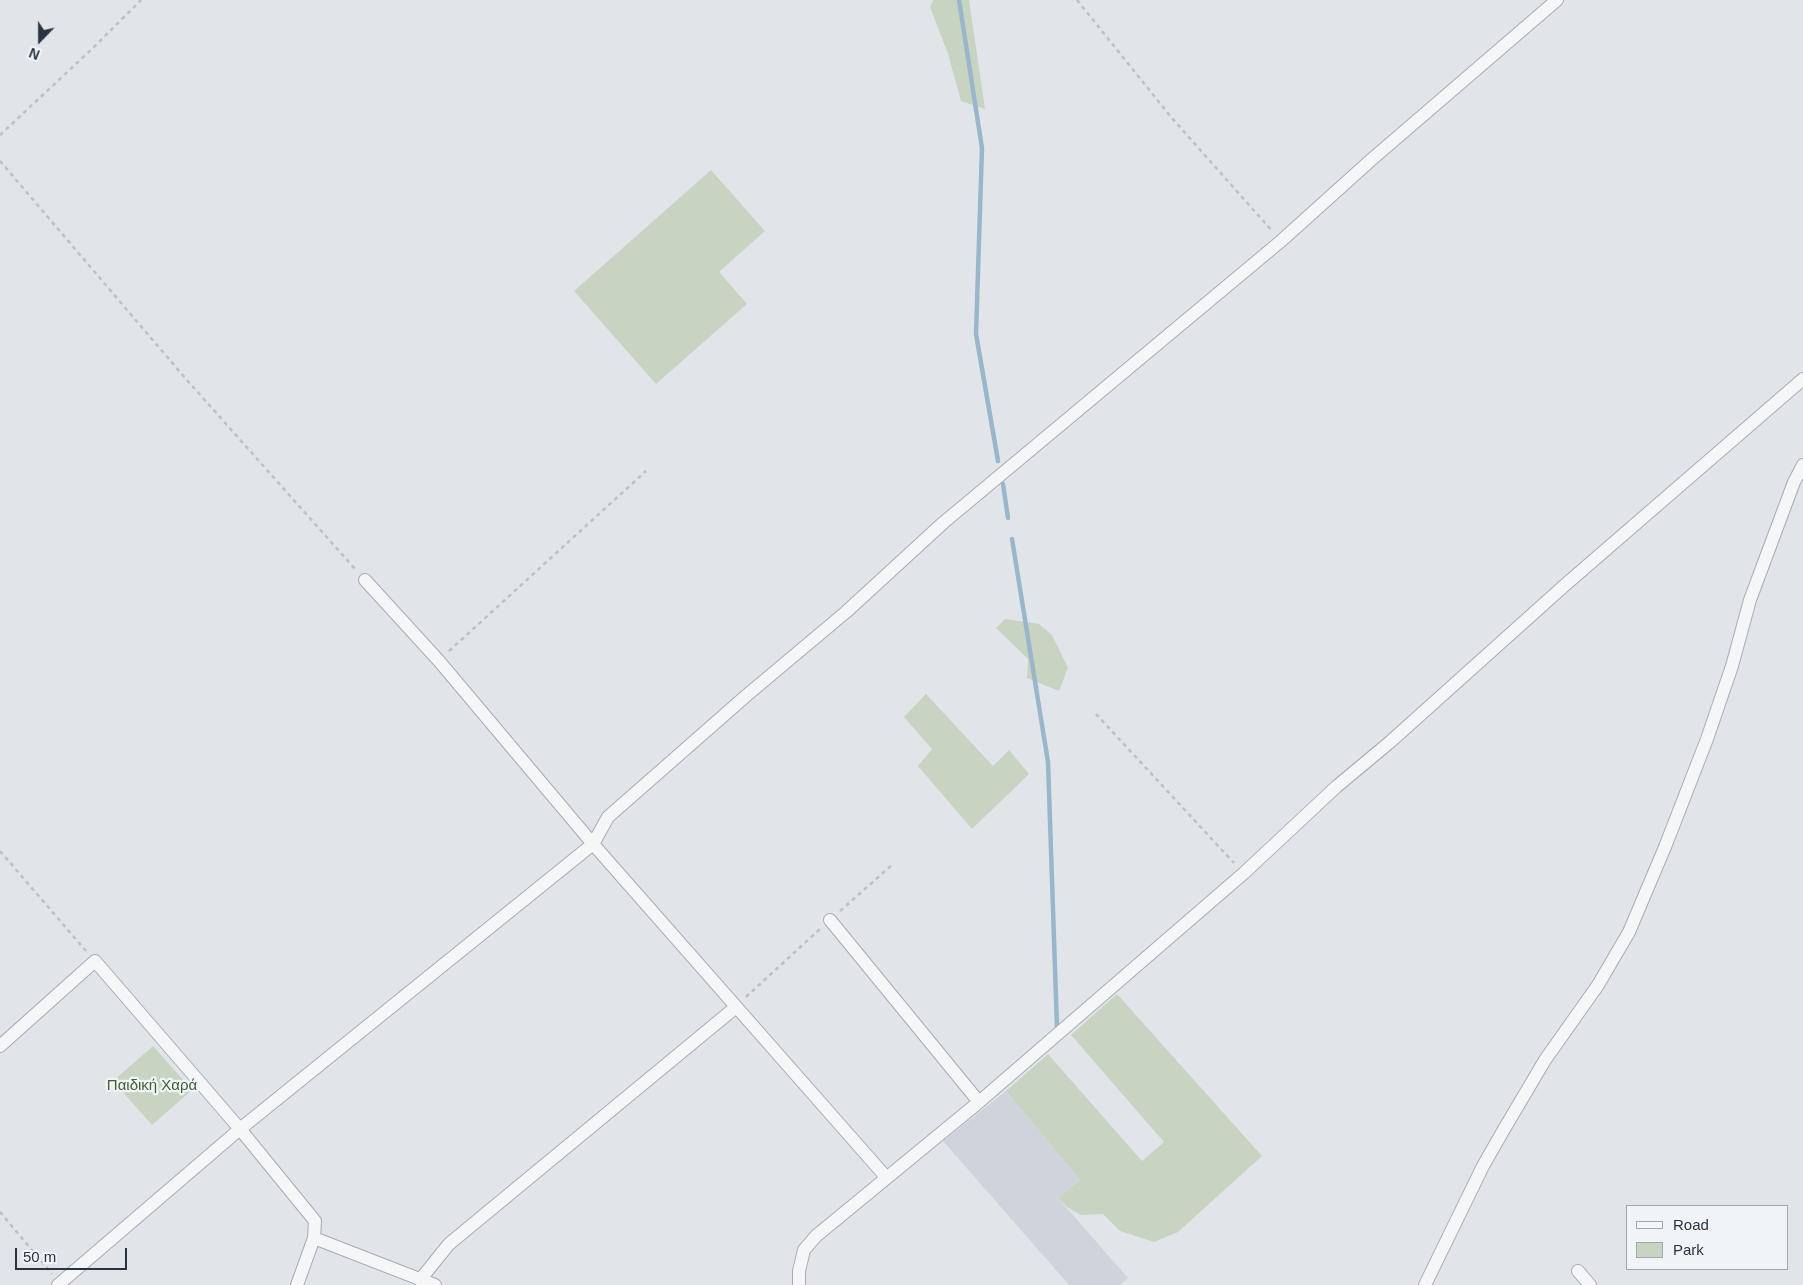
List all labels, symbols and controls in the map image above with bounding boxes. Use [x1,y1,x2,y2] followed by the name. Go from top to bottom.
[15,15,65,65] north arrow
[27,45,42,63] text: N
[107,1077,197,1095] park label: Παιδική Χαρά
[1626,1205,1788,1270] legend
[1673,1216,1709,1233] text: Road
[18,1238,130,1270] scale bar
[1673,1241,1704,1258] text: Park
[23,1248,56,1265] text: 50 m

